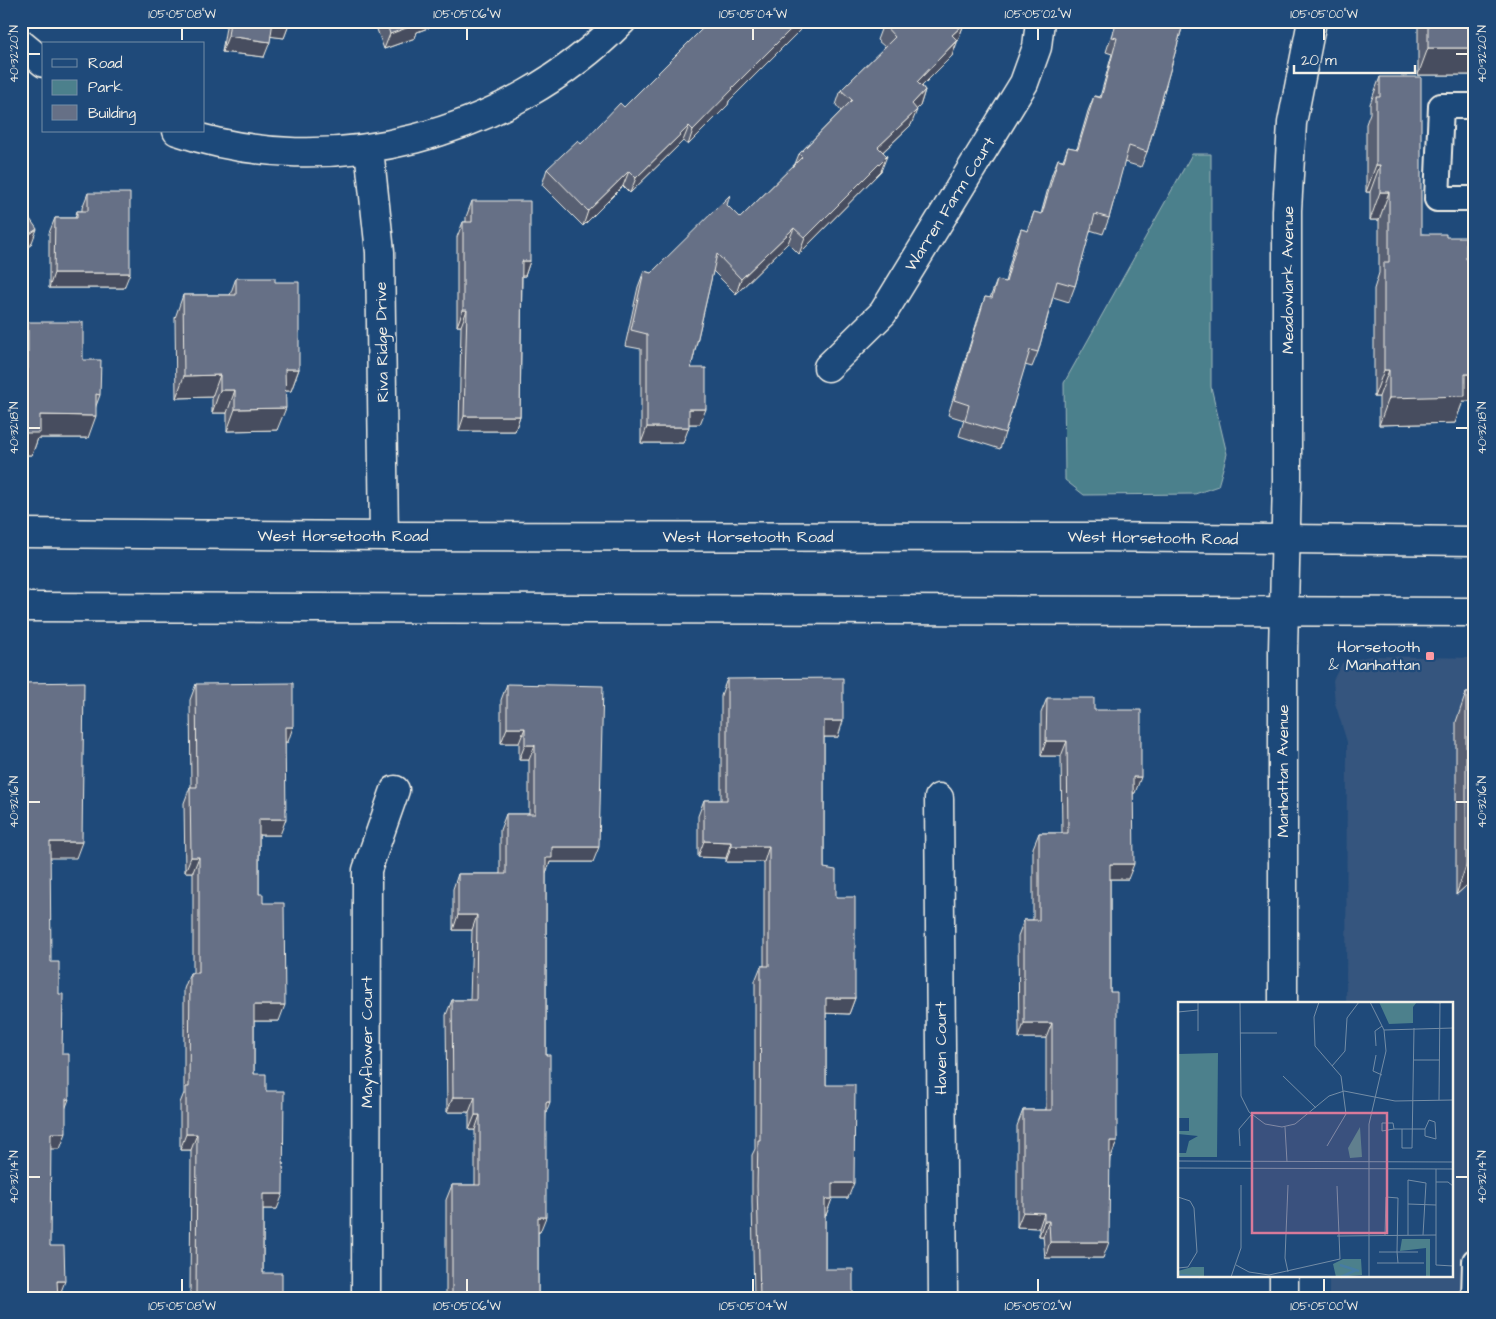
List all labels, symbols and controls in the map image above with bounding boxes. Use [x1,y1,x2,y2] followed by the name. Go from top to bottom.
[148,6,217,23] text: 105°05'08"W
[433,6,501,23] text: 105°05'06"W
[719,6,788,23] text: 105°05'04"W
[1005,6,1072,23] text: 105°05'02"W
[1290,6,1358,23] text: 105°05'00"W
[6,24,23,83] text: 40°32'20"N
[1474,24,1491,83] text: 40°32'20"N
[42,42,205,132] legend
[1294,42,1415,74] scale bar
[1301,50,1337,71] text: 20 m
[88,53,123,74] text: Road
[88,77,123,98] text: Park
[88,103,136,125] text: Building
[900,132,1001,275] street label: Warren Farm Court
[1277,206,1299,354] street label: Meadowlark Avenue
[370,281,395,402] street label: Riva Ridge Drive
[6,401,23,454] text: 40°32'18"N
[1474,401,1491,454] text: 40°32'18"N
[258,525,428,547] street label: West Horsetooth Road
[663,526,833,548] street label: West Horsetooth Road
[1067,526,1239,550] street label: West Horsetooth Road
[1328,636,1420,676] place label: Horsetooth & Manhattan
[1424,650,1436,662] marker: Horsetooth & Manhattan
[1272,704,1294,837] street label: Manhattan Avenue
[6,775,23,828] text: 40°32'16"N
[1474,775,1491,828] text: 40°32'16"N
[356,976,379,1108] street label: Mayflower Court
[930,1001,952,1094] street label: Haven Court
[1178,1002,1454,1276] inset map
[6,1150,23,1204] text: 40°32'14"N
[1474,1150,1491,1204] text: 40°32'14"N
[148,1298,217,1315] text: 105°05'08"W
[433,1298,501,1315] text: 105°05'06"W
[719,1298,788,1315] text: 105°05'04"W
[1005,1298,1072,1315] text: 105°05'02"W
[1290,1298,1358,1315] text: 105°05'00"W

